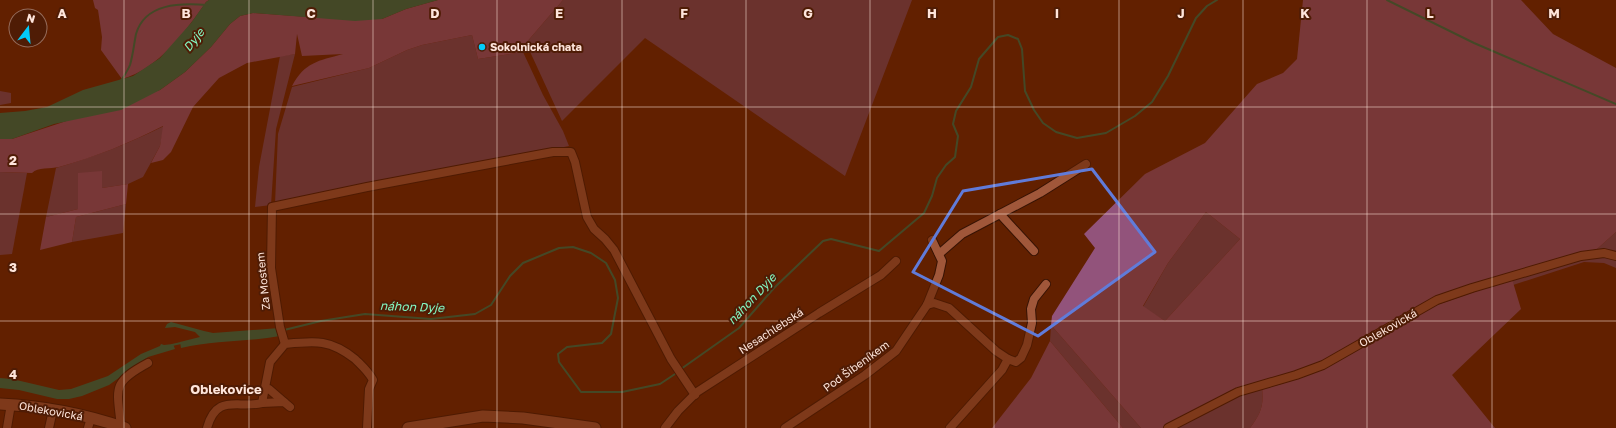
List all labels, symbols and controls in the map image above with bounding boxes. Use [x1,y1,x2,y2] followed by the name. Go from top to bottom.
[57,5,67,21] text: A
[181,5,191,21] text: B
[306,5,316,21] text: C
[430,5,440,21] text: D
[555,5,563,21] text: E
[680,5,688,21] text: F
[803,5,813,21] text: G
[927,5,937,21] text: H
[1055,5,1059,21] text: I
[1177,5,1185,21] text: J
[1300,5,1310,21] text: K
[1426,5,1434,21] text: L
[1548,5,1560,21] text: M
[8,8,48,48] north arrow
[25,11,37,25] text: N
[180,24,208,54] water label: Dyje
[490,40,582,53] place label: Sokolnická chata
[477,42,487,52] marker: Sokolnická chata
[9,152,17,168] text: 2
[253,252,272,311] street label: Za Mostem
[9,259,17,275] text: 3
[724,269,780,327] water label: náhon Dyje
[380,298,446,315] water label: náhon Dyje
[736,305,805,356] street label: Nesachlebská
[1357,306,1419,349] street label: Oblekovická
[820,337,891,394] street label: Pod Šibeníkem
[9,366,17,382] text: 4
[190,381,262,397] district label: Oblekovice
[18,399,84,423] street label: Oblekovická

